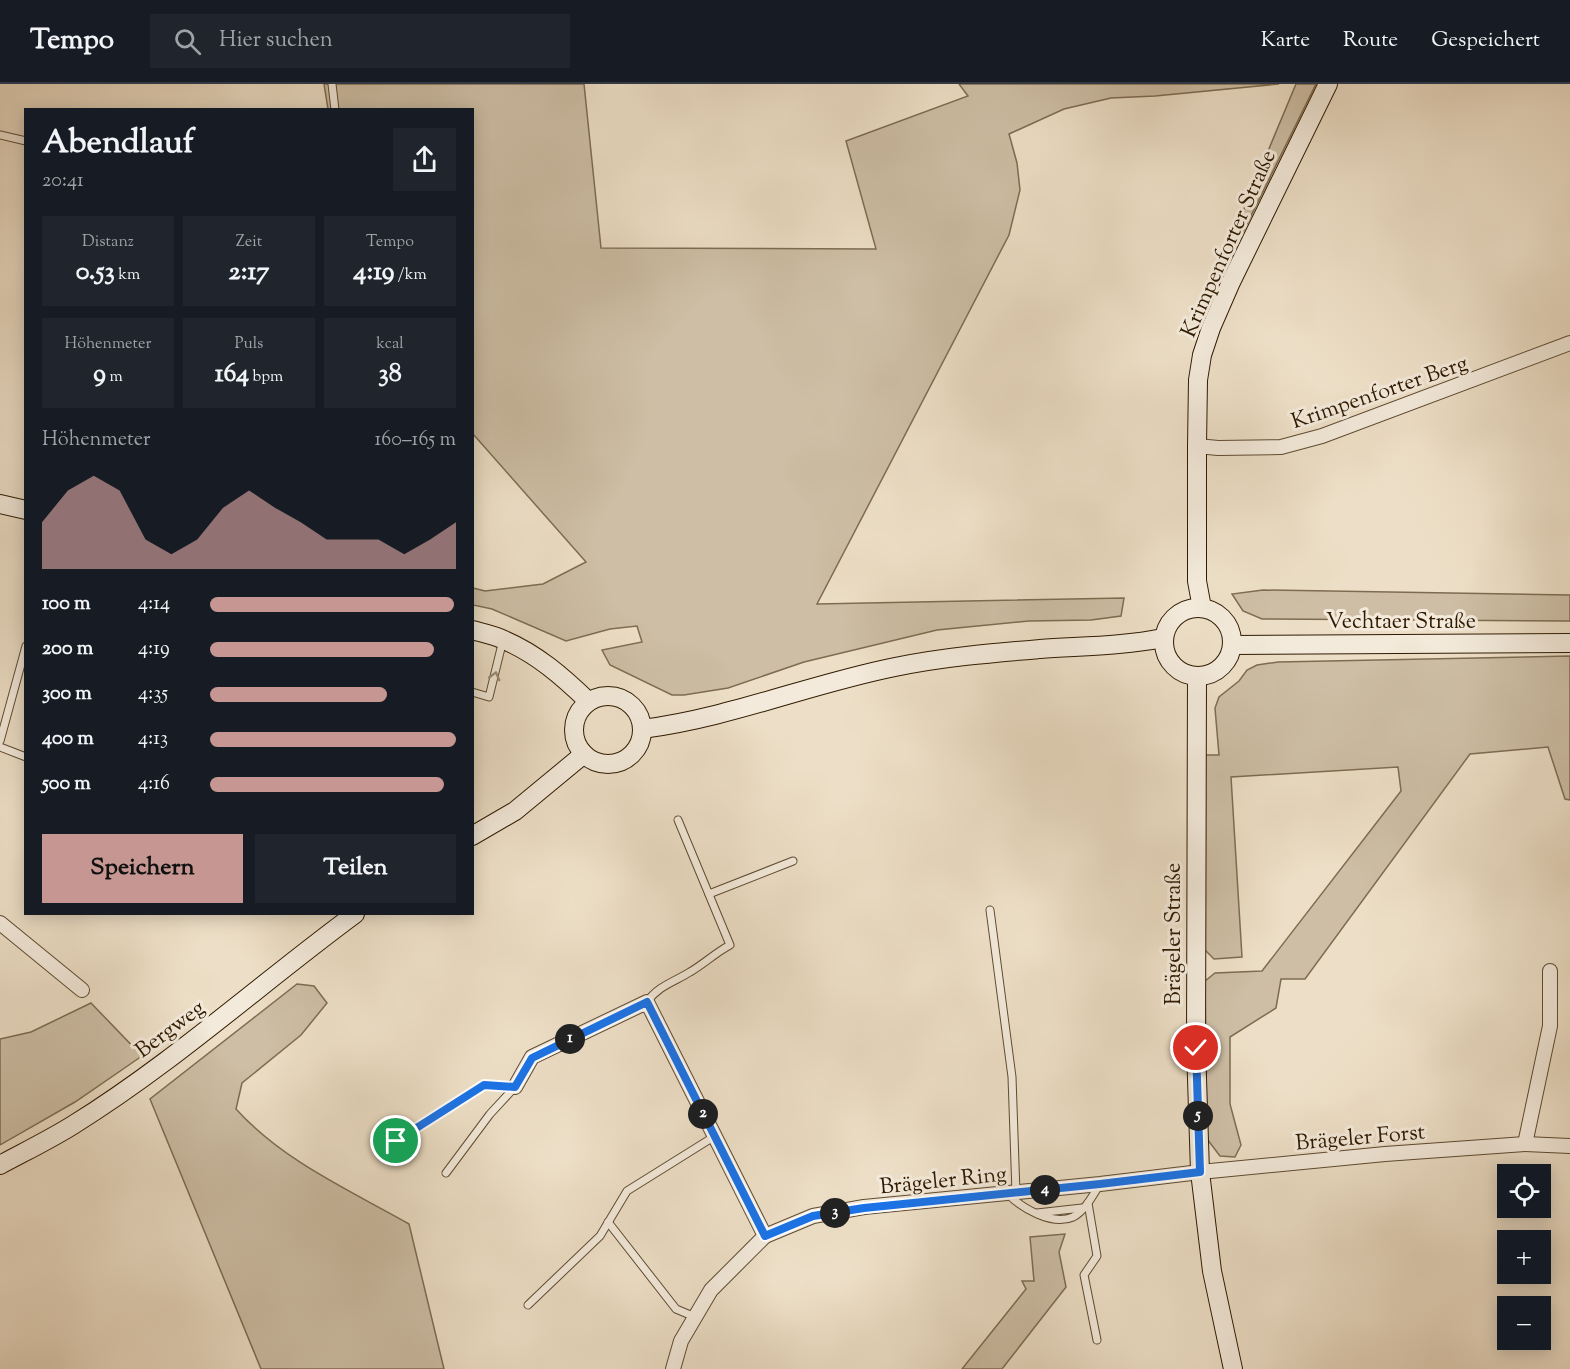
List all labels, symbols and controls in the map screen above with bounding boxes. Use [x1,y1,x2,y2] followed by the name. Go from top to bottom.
[150,14,570,68] search box
[30,21,114,61] text: Tempo
[171,25,204,58] icon: search
[219,25,333,57] text: Hier suchen
[1261,26,1310,56] text: Karte
[1343,26,1398,56] text: Route
[1431,26,1540,56] text: Gespeichert
[42,120,194,168] text: Abendlauf
[393,128,456,191] button: share
[1174,145,1286,343] street label: Krimpenforter Straße
[42,167,84,196] text: 20:41
[82,231,134,254] text: Distanz
[236,231,262,254] text: Zeit
[366,231,414,254] text: Tempo
[76,254,115,291] text: 0.53
[229,254,269,291] text: 2:17
[353,254,394,291] text: 4:19
[115,264,140,287] text: km
[394,264,427,287] text: /km
[65,333,151,356] text: Höhenmeter
[235,333,263,356] text: Puls
[376,333,404,356] text: kcal
[1287,349,1473,439] street label: Krimpenforter Berg
[93,356,106,393] text: 9
[215,356,249,393] text: 164
[378,356,402,393] text: 38
[106,366,123,389] text: m
[249,366,283,389] text: bpm
[42,426,151,455] text: Höhenmeter
[375,426,456,455] text: 160–165 m
[42,590,91,619] text: 100 m
[138,590,170,619] text: 4:14
[1326,607,1476,639] street label: Vechtaer Straße
[42,635,93,664] text: 200 m
[138,635,170,664] text: 4:19
[487,672,500,682] one-way arrow
[42,680,92,709] text: 300 m
[138,680,168,709] text: 4:35
[42,725,94,754] text: 400 m
[138,725,168,754] text: 4:13
[42,770,91,799] text: 500 m
[138,770,170,799] text: 4:16
[42,834,243,903] button: Speichern
[255,834,456,903] button: Teilen
[1159,863,1191,1005] street label: Brägeler Straße
[129,993,213,1067] street label: Bergweg
[1170,1022,1221,1073] pin
[555,1024,585,1054] pin: 1
[567,1027,573,1050] text: 1
[1179,1031,1212,1064] icon: check
[688,1099,718,1129] pin: 2
[1183,1101,1213,1131] pin: 5
[699,1102,707,1125] text: 2
[1195,1104,1201,1127] text: 5
[370,1115,421,1166] pin
[1294,1117,1427,1161] street label: Brägeler Forst
[379,1124,412,1157] icon: arrive
[878,1159,1009,1205] street label: Brägeler Ring
[1497,1164,1551,1350] map controls
[1497,1164,1551,1218] button: locate
[1030,1175,1060,1205] pin: 4
[1041,1178,1049,1201] text: 4
[820,1198,850,1228] pin: 3
[832,1201,838,1224] text: 3
[1497,1230,1551,1284] button: +
[1497,1296,1551,1350] button: −

